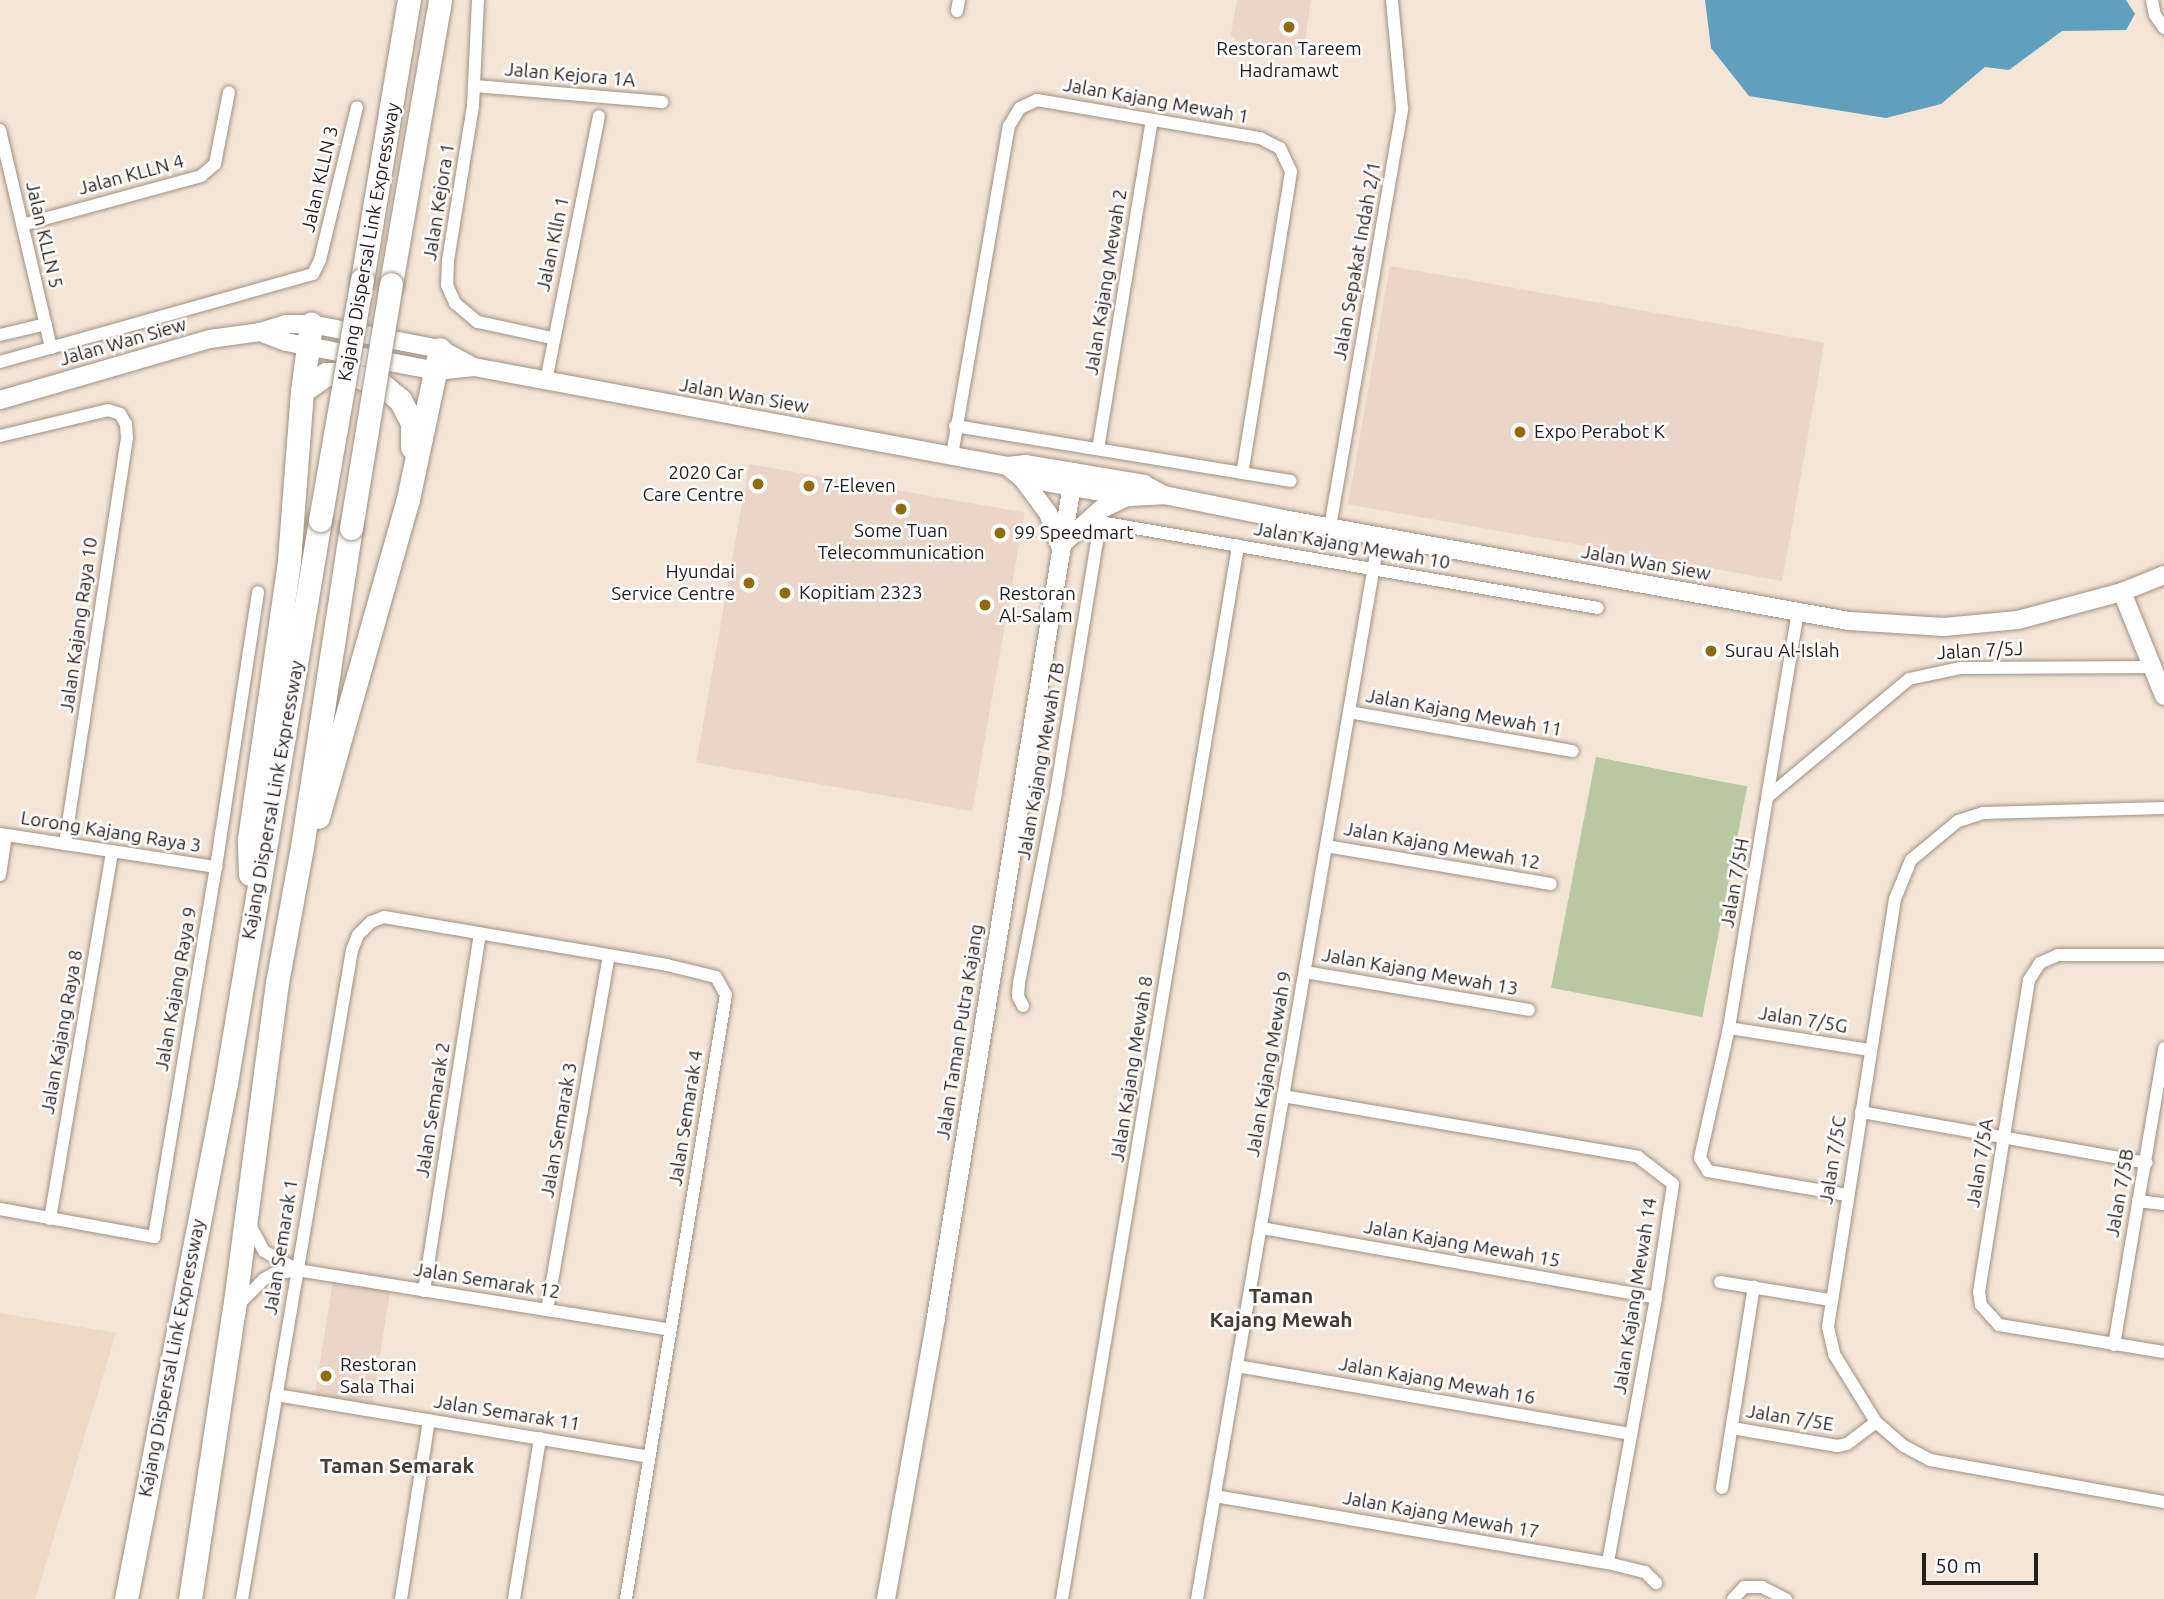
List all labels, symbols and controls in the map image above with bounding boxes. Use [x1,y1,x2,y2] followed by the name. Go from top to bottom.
[1281,19,1297,35] marker: Restoran Tareem Hadramawt
[1216,38,1362,82] place label: Restoran Tareem Hadramawt
[504,58,636,92] street label: Jalan Kejora 1A
[1061,73,1251,129] street label: Jalan Kajang Mewah 1
[333,101,405,383] street label: Kajang Dispersal Link Expressway
[297,124,343,234] street label: Jalan KLLN 3
[418,142,460,262] street label: Jalan Kejora 1
[76,150,186,200] street label: Jalan KLLN 4
[1328,160,1386,362] street label: Jalan Sepakat Indah 2/1
[21,180,67,290] street label: Jalan KLLN 5
[1080,187,1132,377] street label: Jalan Kajang Mewah 2
[532,194,574,294] street label: Jalan Klln 1
[57,313,189,371] street label: Jalan Wan Siew
[677,373,811,419] street label: Jalan Wan Siew
[1534,421,1665,443] place label: Expo Perabot K
[1512,424,1528,440] marker: Expo Perabot K
[642,462,744,506] place label: 2020 Car Care Centre
[823,475,896,497] place label: 7-Eleven
[750,476,766,492] marker: 2020 Car Care Centre
[801,478,817,494] marker: 7-Eleven
[893,501,909,517] marker: Some Tuan Telecommunication
[1252,517,1452,575] street label: Jalan Kajang Mewah 10
[817,520,985,564] place label: Some Tuan Telecommunication
[1014,522,1134,544] place label: 99 Speedmart
[992,525,1008,541] marker: 99 Speedmart
[55,536,103,714] street label: Jalan Kajang Raya 10
[1579,540,1713,586] street label: Jalan Wan Siew
[611,561,735,605] place label: Hyundai Service Centre
[741,575,757,591] marker: Hyundai Service Centre
[799,582,923,604] place label: Kopitiam 2323
[999,583,1076,627] place label: Restoran Al-Salam
[777,585,793,601] marker: Kopitiam 2323
[977,597,993,613] marker: Restoran Al-Salam
[1936,637,2024,665] street label: Jalan 7/5J
[1725,640,1840,662] place label: Surau Al-Islah
[1703,643,1719,659] marker: Surau Al-Islah
[237,659,309,941] street label: Kajang Dispersal Link Expressway
[1012,660,1070,862] street label: Jalan Kajang Mewah 7B
[1364,684,1564,742] street label: Jalan Kajang Mewah 11
[19,806,203,858] street label: Lorong Kajang Raya 3
[1342,817,1542,875] street label: Jalan Kajang Mewah 12
[1716,836,1754,930] street label: Jalan 7/5H
[150,905,202,1073] street label: Jalan Kajang Raya 9
[932,922,988,1142] street label: Jalan Taman Putra Kajang
[1320,943,1520,1001] street label: Jalan Kajang Mewah 13
[36,948,88,1116] street label: Jalan Kajang Raya 8
[1241,969,1297,1159] street label: Jalan Kajang Mewah 9
[1106,974,1158,1164] street label: Jalan Kajang Mewah 8
[1757,1002,1849,1038] street label: Jalan 7/5G
[411,1040,455,1180] street label: Jalan Semarak 2
[664,1048,708,1188] street label: Jalan Semarak 4
[536,1060,582,1200] street label: Jalan Semarak 3
[1815,1114,1851,1206] street label: Jalan 7/5C
[1962,1117,1998,1209] street label: Jalan 7/5A
[2101,1147,2139,1239] street label: Jalan 7/5B
[259,1177,303,1317] street label: Jalan Semarak 1
[1608,1196,1662,1396] street label: Jalan Kajang Mewah 14
[1362,1215,1562,1273] street label: Jalan Kajang Mewah 15
[134,1217,210,1499] street label: Kajang Dispersal Link Expressway
[412,1258,562,1304] street label: Jalan Semarak 12
[1209,1282,1353,1332] district label: Taman Kajang Mewah
[1337,1352,1537,1410] street label: Jalan Kajang Mewah 16
[340,1354,417,1398] place label: Restoran Sala Thai
[318,1368,334,1384] marker: Restoran Sala Thai
[432,1390,582,1436] street label: Jalan Semarak 11
[1745,1400,1835,1436] street label: Jalan 7/5E
[320,1452,474,1478] district label: Taman Semarak
[1341,1486,1541,1544] street label: Jalan Kajang Mewah 17
[1926,1540,2042,1584] scale bar
[1935,1553,1982,1577] text: 50 m

